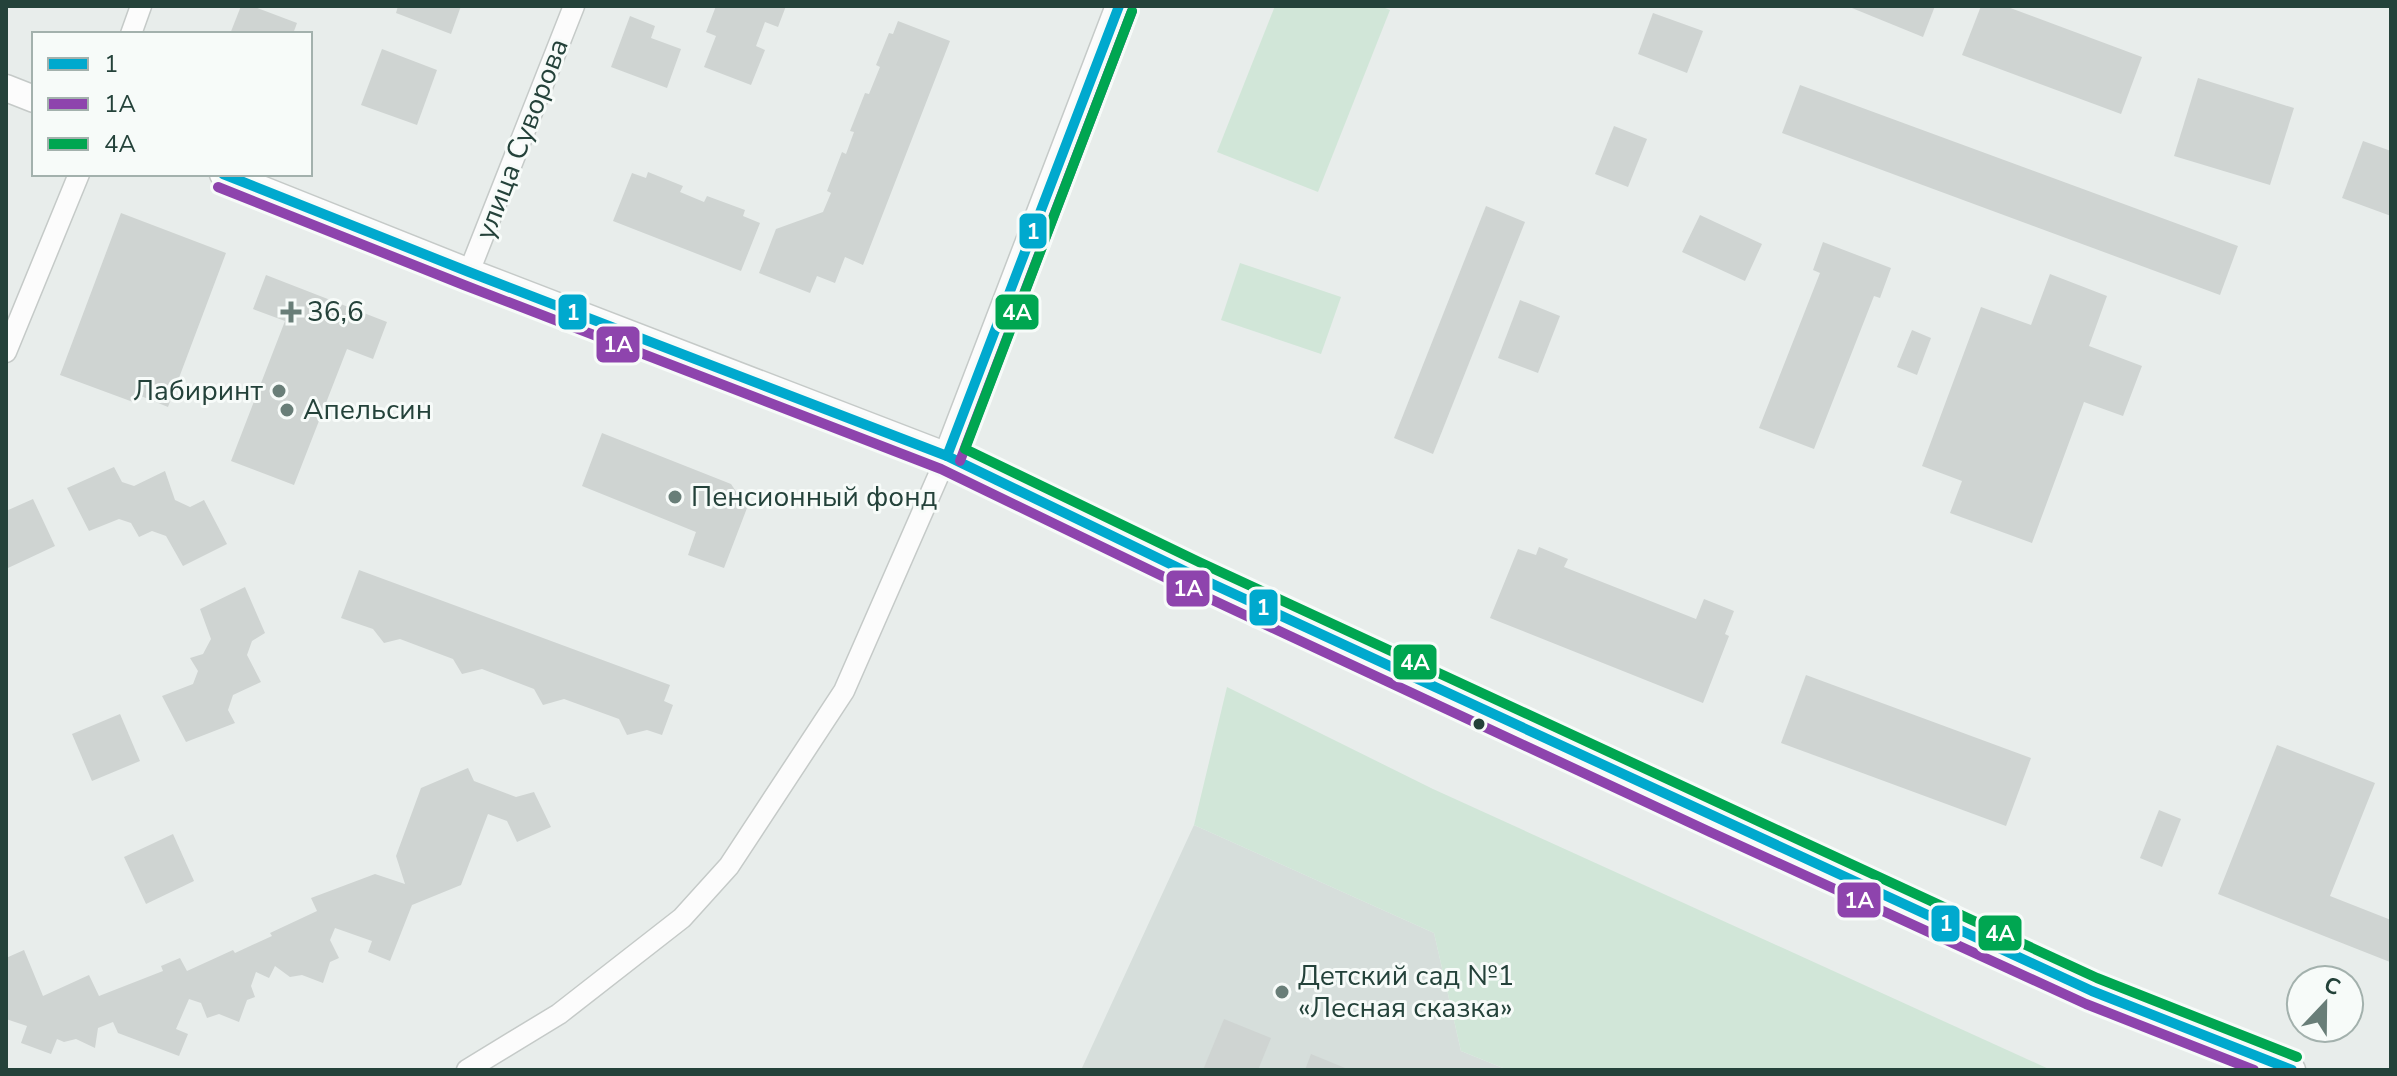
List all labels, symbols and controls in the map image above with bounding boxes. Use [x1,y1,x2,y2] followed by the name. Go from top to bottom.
[32,32,312,176] legend
[466,33,578,245] street label: улица Суворова
[104,48,118,80] text: 1
[104,88,136,120] text: 1А
[104,128,136,160] text: 4А
[1018,212,1048,250] line badge: 1
[1026,217,1040,247] text: 1
[307,293,364,331] place label: 36,6
[557,293,588,331] line badge: 1
[994,293,1040,331] line badge: 4А
[566,298,580,328] text: 1
[1002,298,1032,328] text: 4А
[282,303,300,321] marker: 36,6
[595,325,641,364] line badge: 1А
[603,330,633,360] text: 1А
[133,372,264,410] place label: Лабиринт
[270,382,288,400] marker: Лабиринт
[303,391,432,429] place label: Апельсин
[278,401,296,419] marker: Апельсин
[691,478,937,516] place label: Пенсионный фонд
[666,488,684,506] marker: Пенсионный фонд
[1165,569,1211,608] line badge: 1А
[1173,574,1203,604] text: 1А
[1248,588,1279,627] line badge: 1
[1256,593,1270,623] text: 1
[1392,643,1438,681] line badge: 4А
[1400,648,1430,678] text: 4А
[1471,716,1487,732] unlabelled marker
[1836,881,1882,919] line badge: 1А
[1844,886,1874,916] text: 1А
[1930,904,1961,943] line badge: 1
[1939,909,1953,939] text: 1
[1977,914,2023,952] line badge: 4А
[1985,919,2015,949] text: 4А
[1298,957,1514,1027] place label: Детский сад №1 «Лесная сказка»
[2285,964,2365,1044] north arrow
[2320,970,2345,1003] text: С
[1273,983,1291,1001] marker: Детский сад №1 «Лесная сказка»

